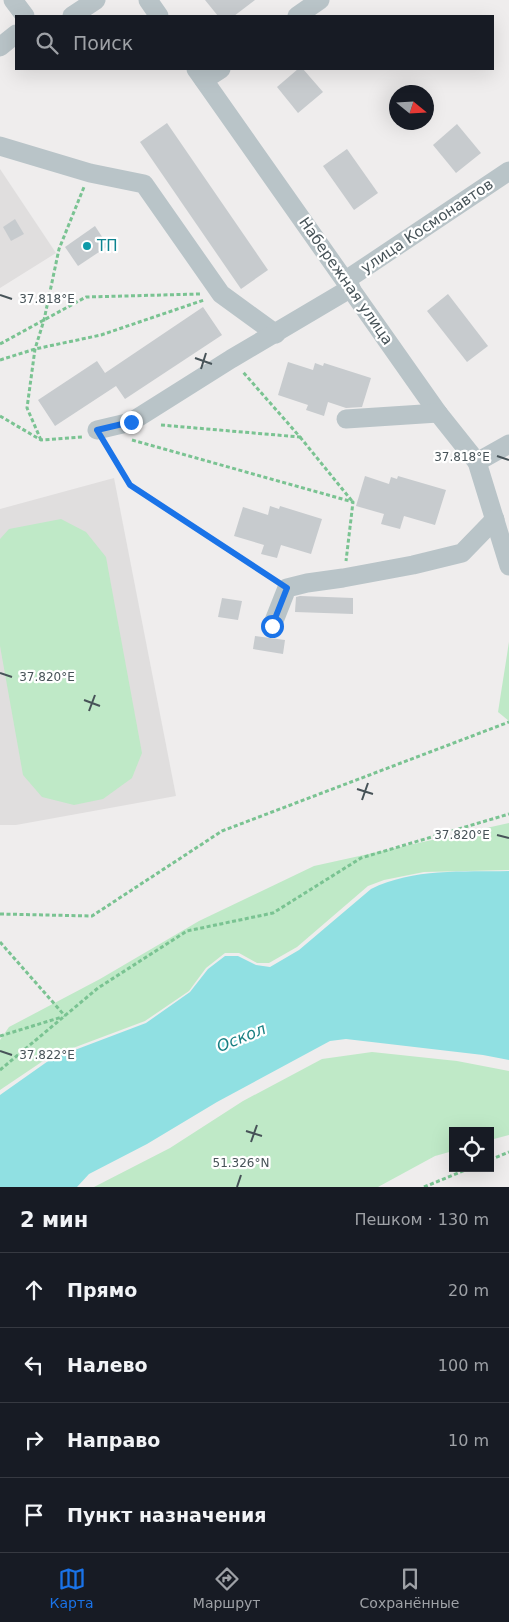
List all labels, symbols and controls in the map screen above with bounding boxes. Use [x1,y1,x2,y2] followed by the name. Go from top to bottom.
[15,15,494,70] search box
[33,29,61,57] icon: search
[73,32,133,54] text: Поиск
[389,85,434,130] north arrow
[357,175,497,277] street label: улица Космонавтов
[295,214,397,348] street label: Набережная улица
[96,237,117,255] place label: ТП
[81,240,93,252] marker: ТП
[19,292,75,306] text: 37.818°E
[120,411,143,434] route end
[434,450,490,464] text: 37.818°E
[261,615,284,638] route start
[19,670,75,684] text: 37.820°E
[434,828,490,842] text: 37.820°E
[214,1019,268,1056] water label: Оскол
[19,1048,75,1062] text: 37.822°E
[449,1127,494,1172] map controls
[449,1127,494,1172] button: locate
[213,1156,269,1170] text: 51.326°N
[20,1208,88,1232] text: 2 мин
[354,1210,489,1229] text: Пешком · 130 m
[20,1276,48,1304] icon: ahead
[67,1279,137,1301] text: Прямо
[448,1281,489,1300] text: 20 m
[20,1351,48,1379] icon: left
[67,1354,148,1376] text: Налево
[438,1356,489,1375] text: 100 m
[20,1426,48,1454] icon: right
[67,1429,160,1451] text: Направо
[448,1431,489,1450] text: 10 m
[20,1501,48,1529] icon: arrive
[67,1504,266,1526] text: Пункт назначения
[50,1565,94,1611] tab: Карта
[193,1565,260,1611] tab: Маршрут
[360,1565,459,1611] tab: Сохранённые

